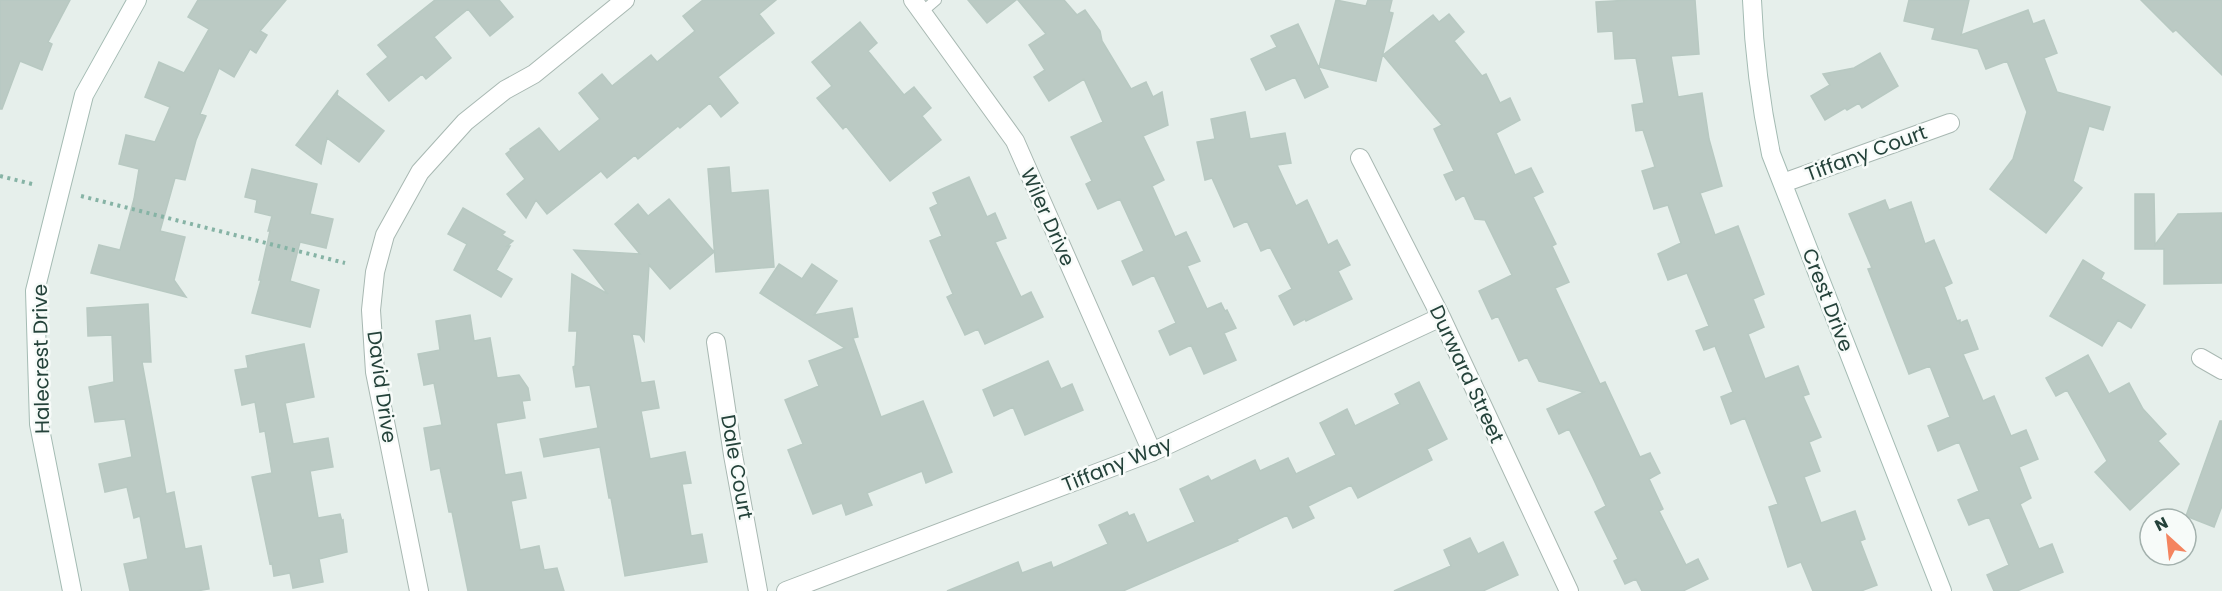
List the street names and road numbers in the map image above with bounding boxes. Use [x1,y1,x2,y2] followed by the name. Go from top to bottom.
[1801,118,1931,188] street label: Tiffany Court
[1014,163,1082,271] street label: Wiler Drive
[1795,244,1861,356] street label: Crest Drive
[26,284,56,434] street label: Halecrest Drive
[1423,300,1511,448] street label: Durward Street
[360,329,404,445] street label: David Drive
[714,412,760,522] street label: Dale Court
[1058,429,1176,499] street label: Tiffany Way

